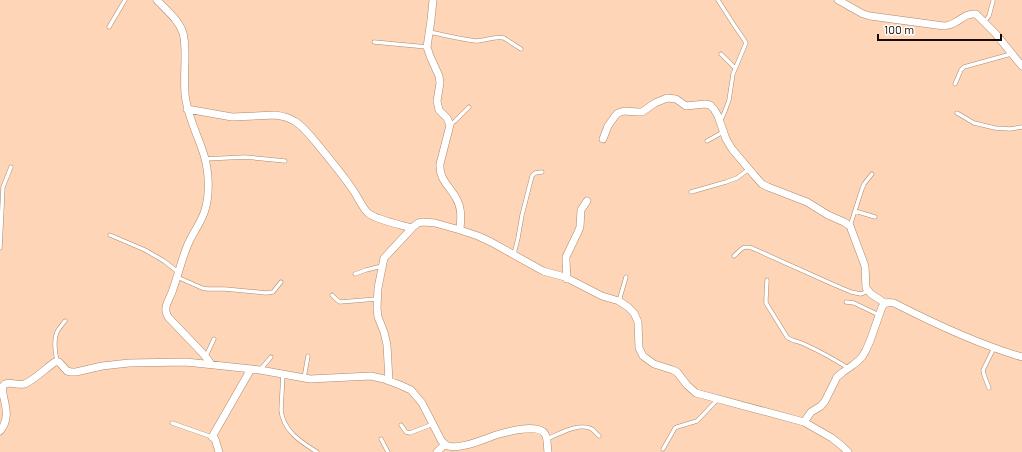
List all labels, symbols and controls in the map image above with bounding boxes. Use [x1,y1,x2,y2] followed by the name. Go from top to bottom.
[878,16,1001,42] scale bar
[884,22,914,36] text: 100 m

